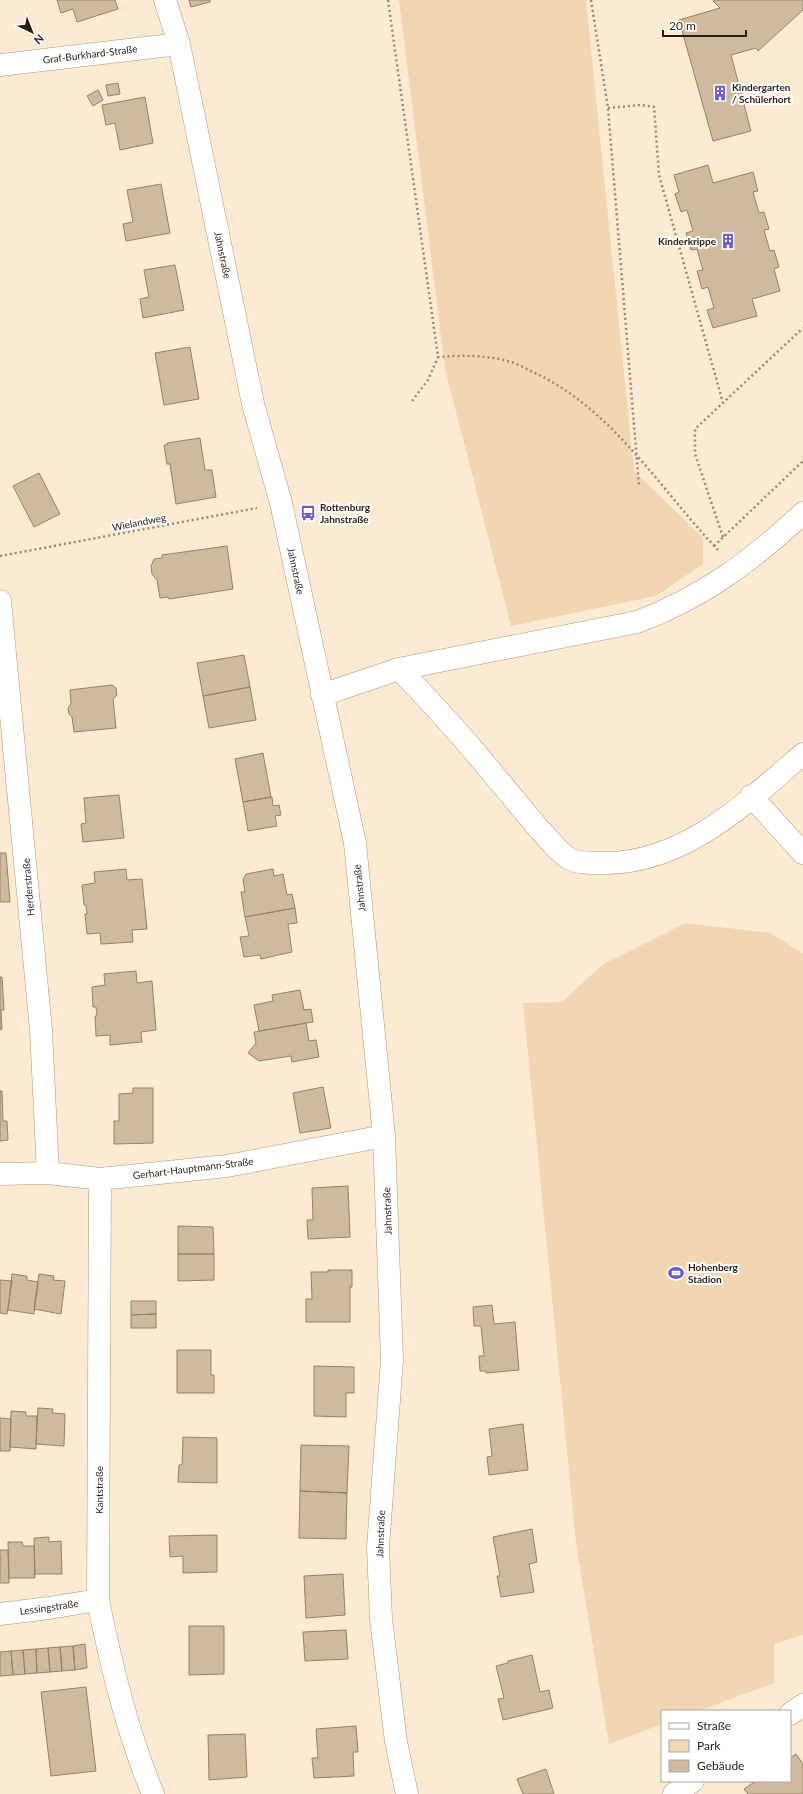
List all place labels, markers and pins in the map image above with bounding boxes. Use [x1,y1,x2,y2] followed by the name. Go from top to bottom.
[732,81,791,105] place label: Kindergarten / Schülerhort
[711,84,729,102] building icon: Kindergarten / Schülerhort
[719,232,737,250] building icon: Kinderkrippe
[658,235,717,247] place label: Kinderkrippe
[320,501,371,525] place label: Rottenburg Jahnstraße
[299,504,317,522] bus stop icon: Rottenburg Jahnstraße
[688,1261,739,1285] place label: Hohenberg Stadion
[667,1264,685,1282] sports icon: Hohenberg Stadion

